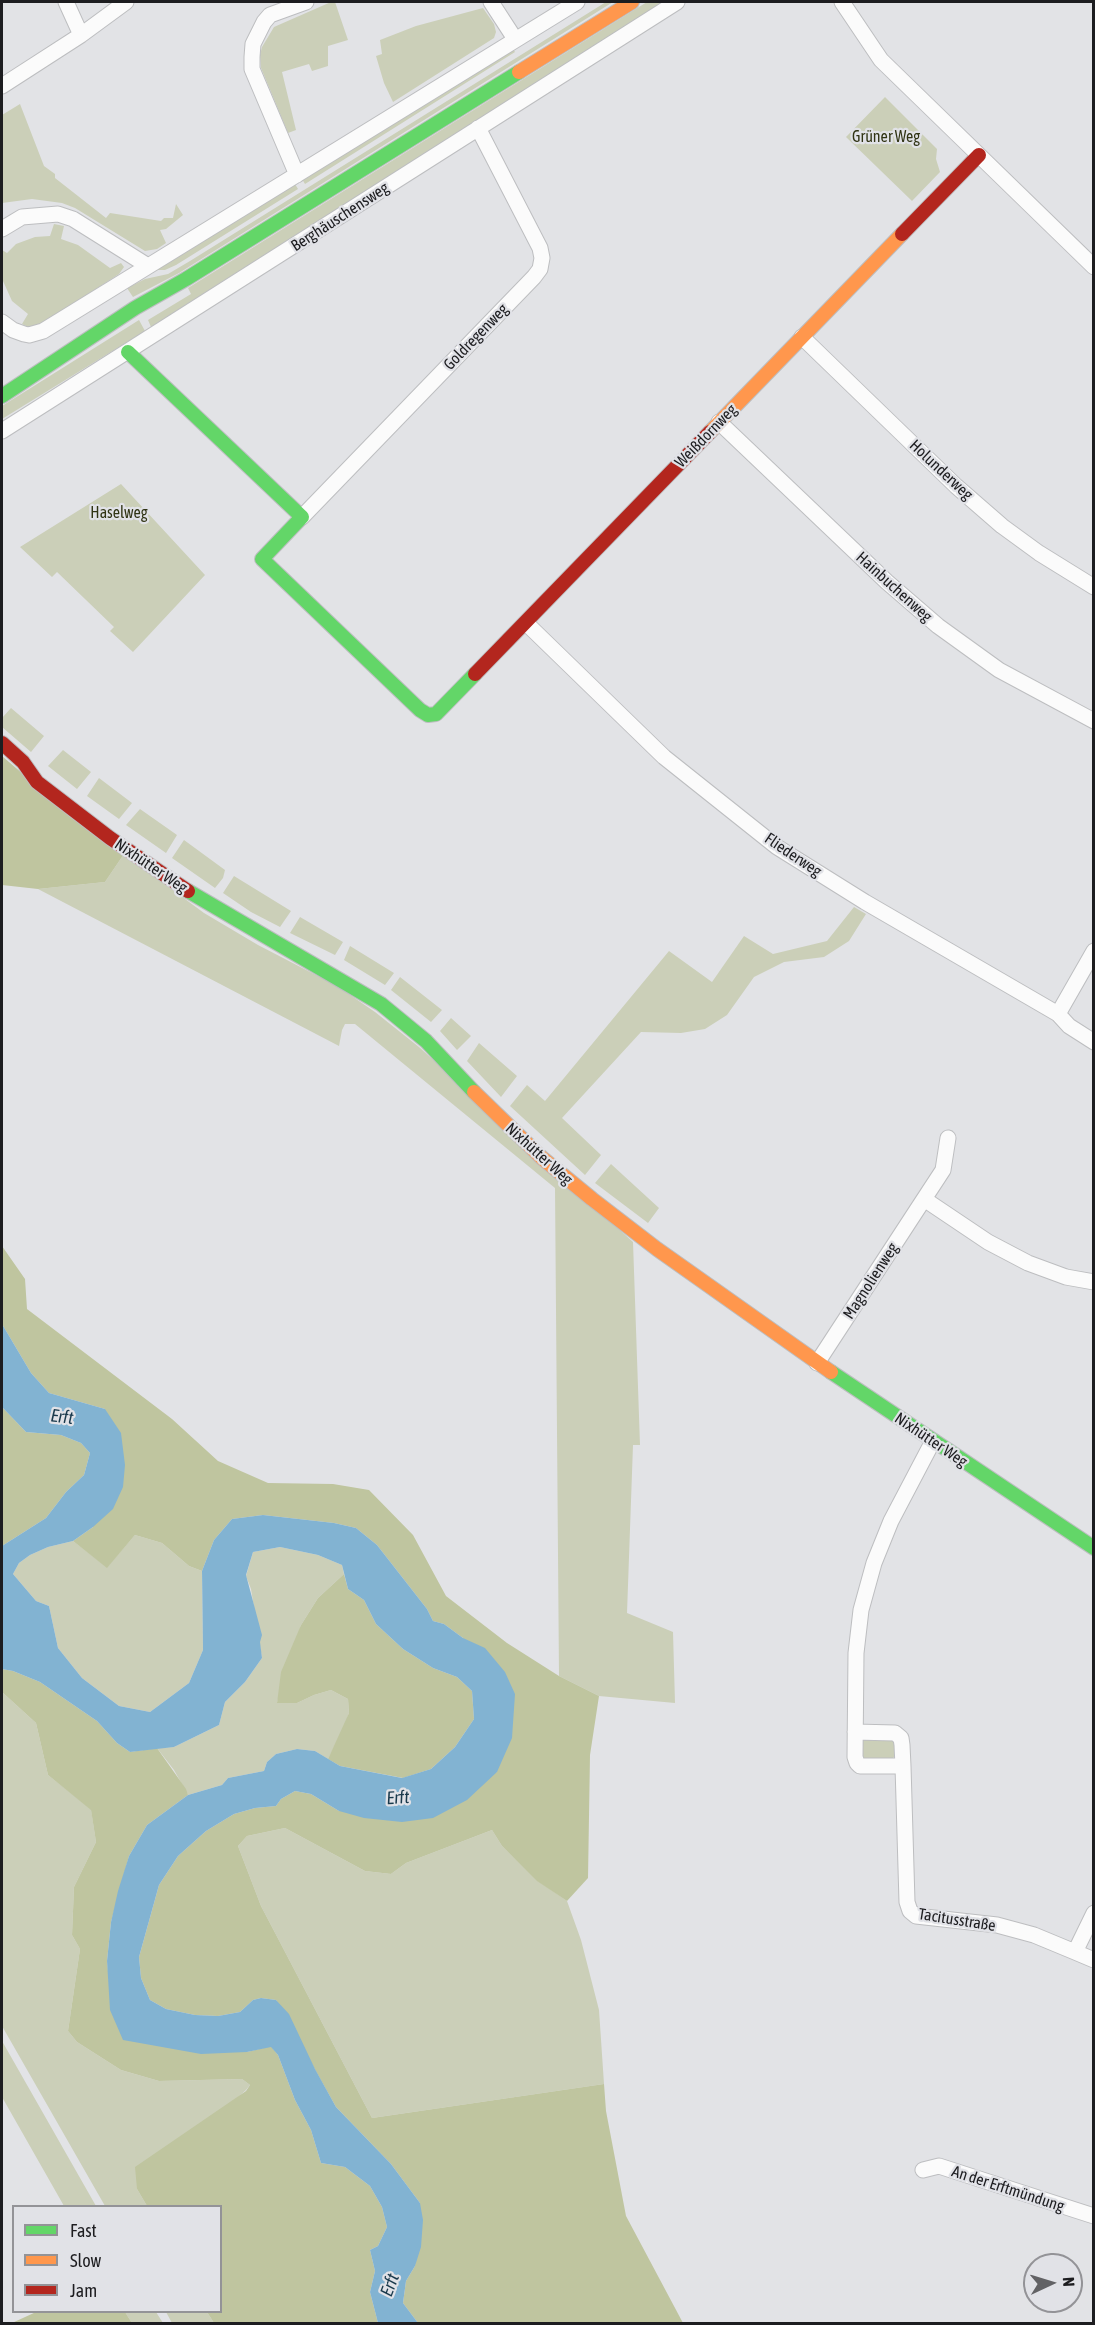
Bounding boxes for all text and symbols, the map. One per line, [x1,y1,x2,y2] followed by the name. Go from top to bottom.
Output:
[852,127,920,147] park label: Grüner Weg
[288,178,392,256] street label: Berghäuschensweg
[440,300,512,374] street label: Goldregenweg
[671,400,741,472] street label: Weißdornweg
[905,436,977,504] street label: Holunderweg
[90,503,148,523] park label: Haselweg
[852,548,936,626] street label: Hainbuchenweg
[761,829,825,881] street label: Fliederweg
[111,835,191,897] street label: Nixhütter Weg
[502,1119,576,1189] street label: Nixhütter Weg
[839,1239,903,1323] street label: Magnolienweg
[49,1405,75,1429] water label: Erft
[891,1409,971,1471] street label: Nixhütter Weg
[386,1787,410,1809] water label: Erft
[917,1904,997,1936] street label: Tacitusstraße
[949,2162,1067,2216] street label: An der Erftmündung
[12,2205,222,2313] legend
[70,2220,97,2241] text: Fast
[70,2250,101,2271] text: Slow
[1023,2253,1083,2313] north arrow
[376,2270,404,2300] water label: Erft
[1060,2277,1078,2287] text: N
[70,2280,97,2301] text: Jam

